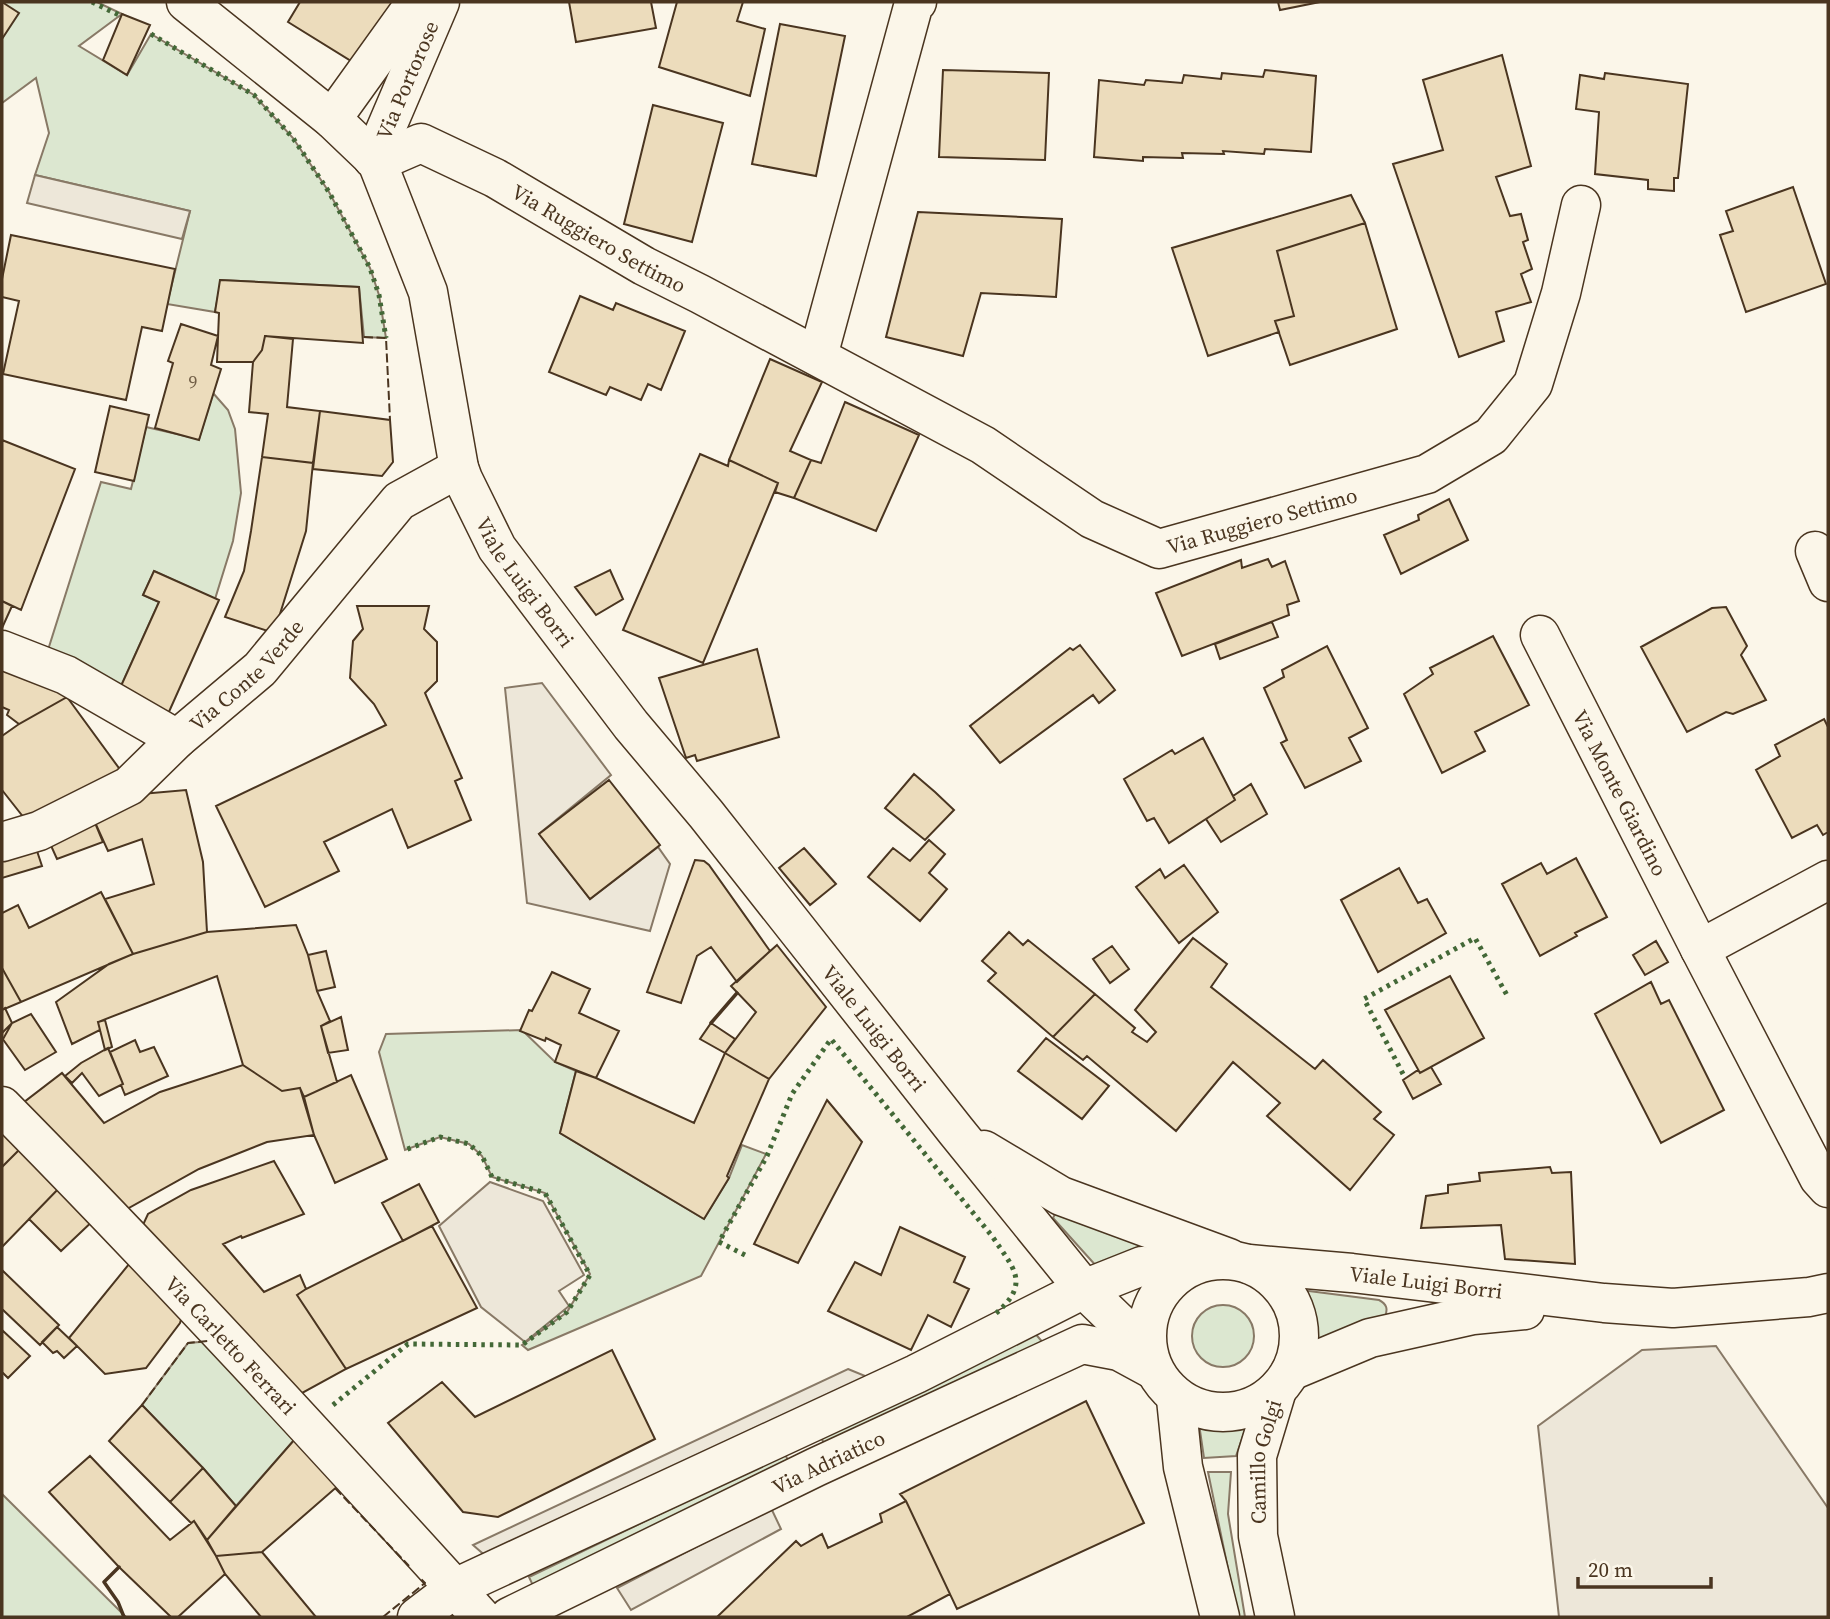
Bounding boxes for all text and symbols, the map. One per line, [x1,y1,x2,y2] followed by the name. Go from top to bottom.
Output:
[369,16,445,144] street label: Via Portorose
[506,177,691,299] street label: Via Ruggiero Settimo
[189,369,198,394] house number: 9
[1163,480,1360,561] street label: Via Ruggiero Settimo
[469,512,581,653] street label: Viale Luigi Borri
[183,613,310,737] street label: Via Conte Verde
[1566,705,1675,881] street label: Via Monte Giardino
[816,958,934,1097] street label: Viale Luigi Borri
[1348,1258,1504,1305] street label: Viale Luigi Borri
[159,1269,303,1421] street label: Via Carletto Ferrari
[1242,1396,1288,1524] street label: Camillo Golgi
[767,1423,889,1501] street label: Via Adriatico
[1578,1546,1711,1590] scale bar
[1588,1555,1633,1584] text: 20 m

